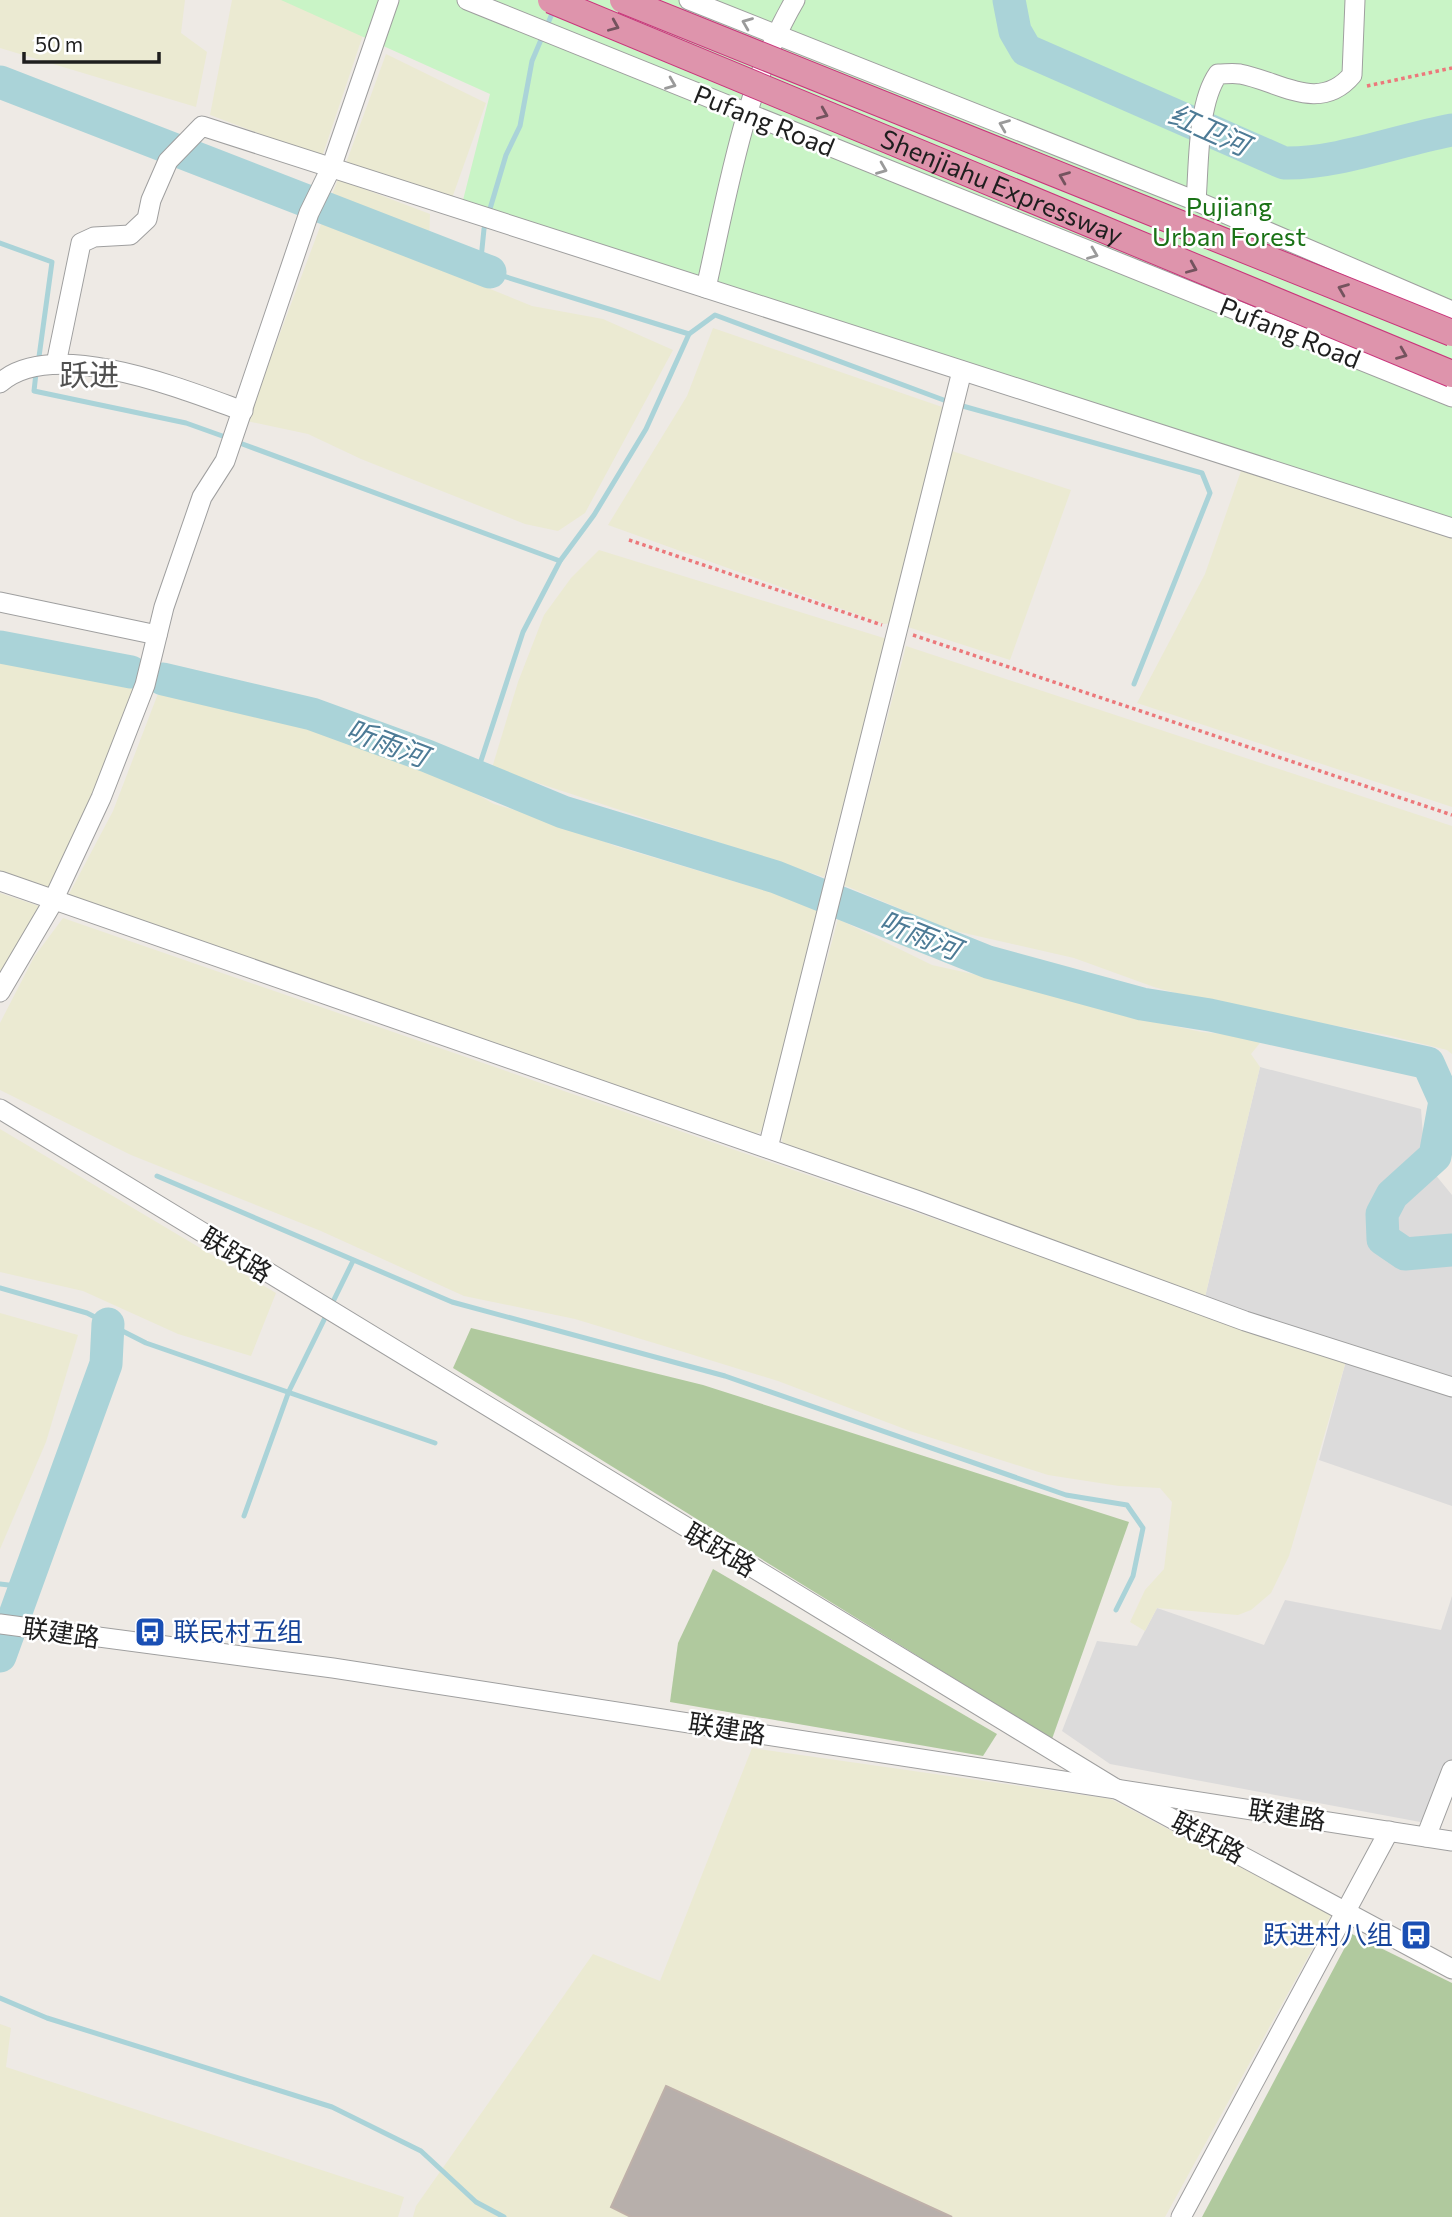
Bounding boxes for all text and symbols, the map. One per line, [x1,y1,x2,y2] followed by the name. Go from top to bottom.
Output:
[607,18,619,32] one-way arrow
[742,18,754,32] one-way arrow
[24,21,159,65] scale bar
[35,31,83,56] text: 50 m
[664,75,676,89] one-way arrow
[690,77,840,162] street label: Pufang Road
[1164,96,1259,164] water label: 红卫河
[816,106,829,120] one-way arrow
[999,120,1011,134] one-way arrow
[877,122,1128,250] street label: Shenjiahu Expressway
[875,160,887,174] one-way arrow
[1059,171,1071,185] one-way arrow
[1152,190,1306,251] park label: Pujiang Urban Forest
[1087,245,1099,259] one-way arrow
[1185,259,1197,273] one-way arrow
[1338,284,1350,298] one-way arrow
[1216,289,1366,374] street label: Pufang Road
[1396,345,1408,359] one-way arrow
[59,355,119,392] district label: 跃进
[342,711,437,775] water label: 听雨河
[875,903,970,967] water label: 听雨河
[196,1220,278,1288] street label: 联跃路
[679,1515,762,1582] street label: 联跃路
[20,1611,102,1652] street label: 联建路
[133,1615,167,1649] bus stop icon: 联民村五组
[173,1615,303,1646] place label: 联民村五组
[686,1706,768,1749] street label: 联建路
[1246,1792,1328,1835] street label: 联建路
[1167,1805,1250,1869] street label: 联跃路
[1263,1918,1393,1949] place label: 跃进村八组
[1399,1918,1433,1952] bus stop icon: 跃进村八组

